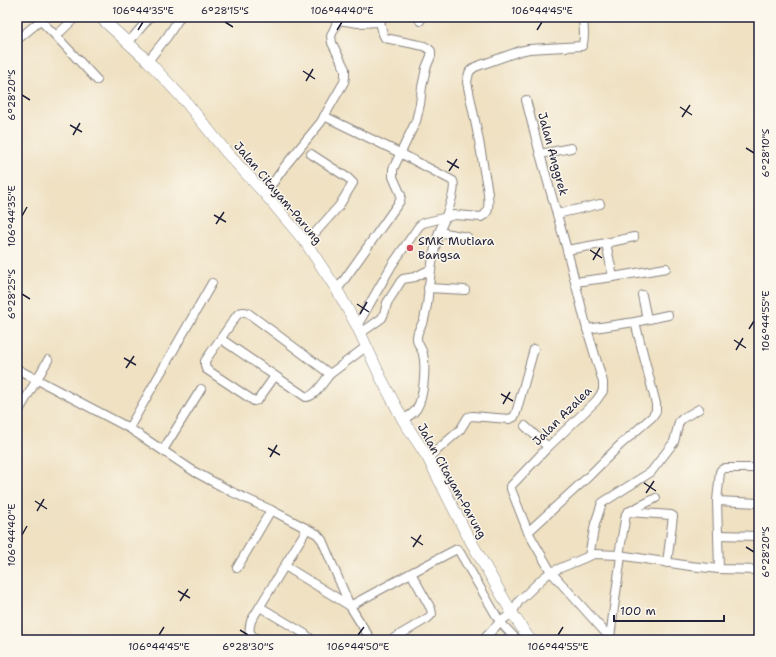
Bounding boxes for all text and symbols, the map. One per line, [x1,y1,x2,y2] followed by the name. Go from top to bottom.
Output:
[112,4,174,17] text: 106°44'35"E
[201,4,249,17] text: 6°28'15"S
[311,4,373,17] text: 106°44'40"E
[511,4,573,17] text: 106°44'45"E
[5,69,18,121] text: 6°28'20"S
[534,110,572,198] street label: Jalan Anggrek
[759,128,772,177] text: 6°28'10"S
[230,138,326,248] street label: Jalan Citayam-Parung
[5,185,18,247] text: 106°44'35"E
[418,233,495,263] place label: SMK Mutiara Bangsa
[405,243,415,253] marker: SMK Mutiara Bangsa
[5,268,18,319] text: 6°28'25"S
[759,290,772,352] text: 106°44'55"E
[529,383,595,449] street label: Jalan Azalea
[414,421,490,541] street label: Jalan Citayam-Parung
[5,504,18,566] text: 106°44'40"E
[759,526,772,578] text: 6°28'20"S
[614,597,724,623] scale bar
[620,603,656,619] text: 100 m
[128,640,190,653] text: 106°44'45"E
[222,640,274,653] text: 6°28'30"S
[327,640,389,653] text: 106°44'50"E
[527,640,589,653] text: 106°44'55"E

